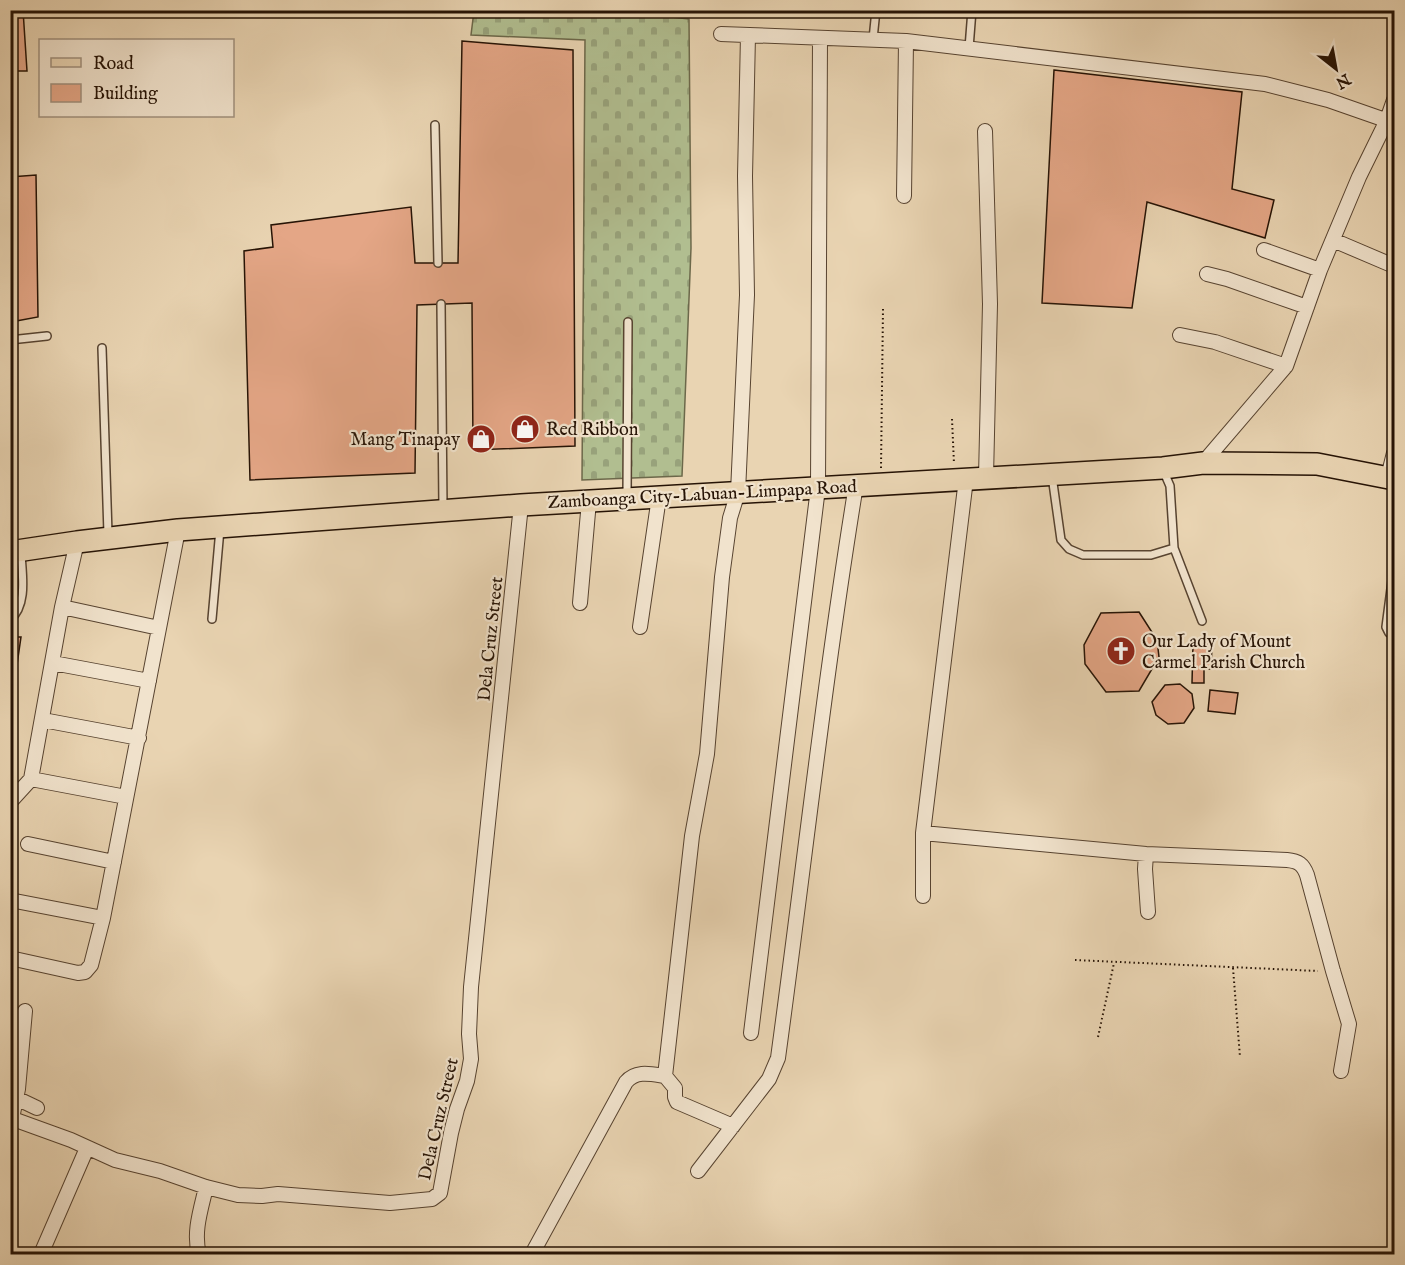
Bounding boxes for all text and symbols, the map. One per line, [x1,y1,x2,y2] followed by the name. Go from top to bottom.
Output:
[39,39,234,117] legend
[1306,39,1366,99] north arrow
[93,53,134,76] text: Road
[1331,67,1355,92] text: N
[93,83,158,106] text: Building
[509,413,541,445] shop icon: Red Ribbon
[546,419,639,442] place label: Red Ribbon
[465,423,497,455] shop icon: Mang Tinapay
[351,429,460,452] place label: Mang Tinapay
[547,476,858,515] street label: Zamboanga City-Labuan-Limpapa Road
[474,576,509,703] street label: Dela Cruz Street
[1142,631,1306,675] place label: Our Lady of Mount Carmel Parish Church
[1105,635,1137,667] church icon: Our Lady of Mount Carmel Parish Church
[414,1056,465,1183] street label: Dela Cruz Street

